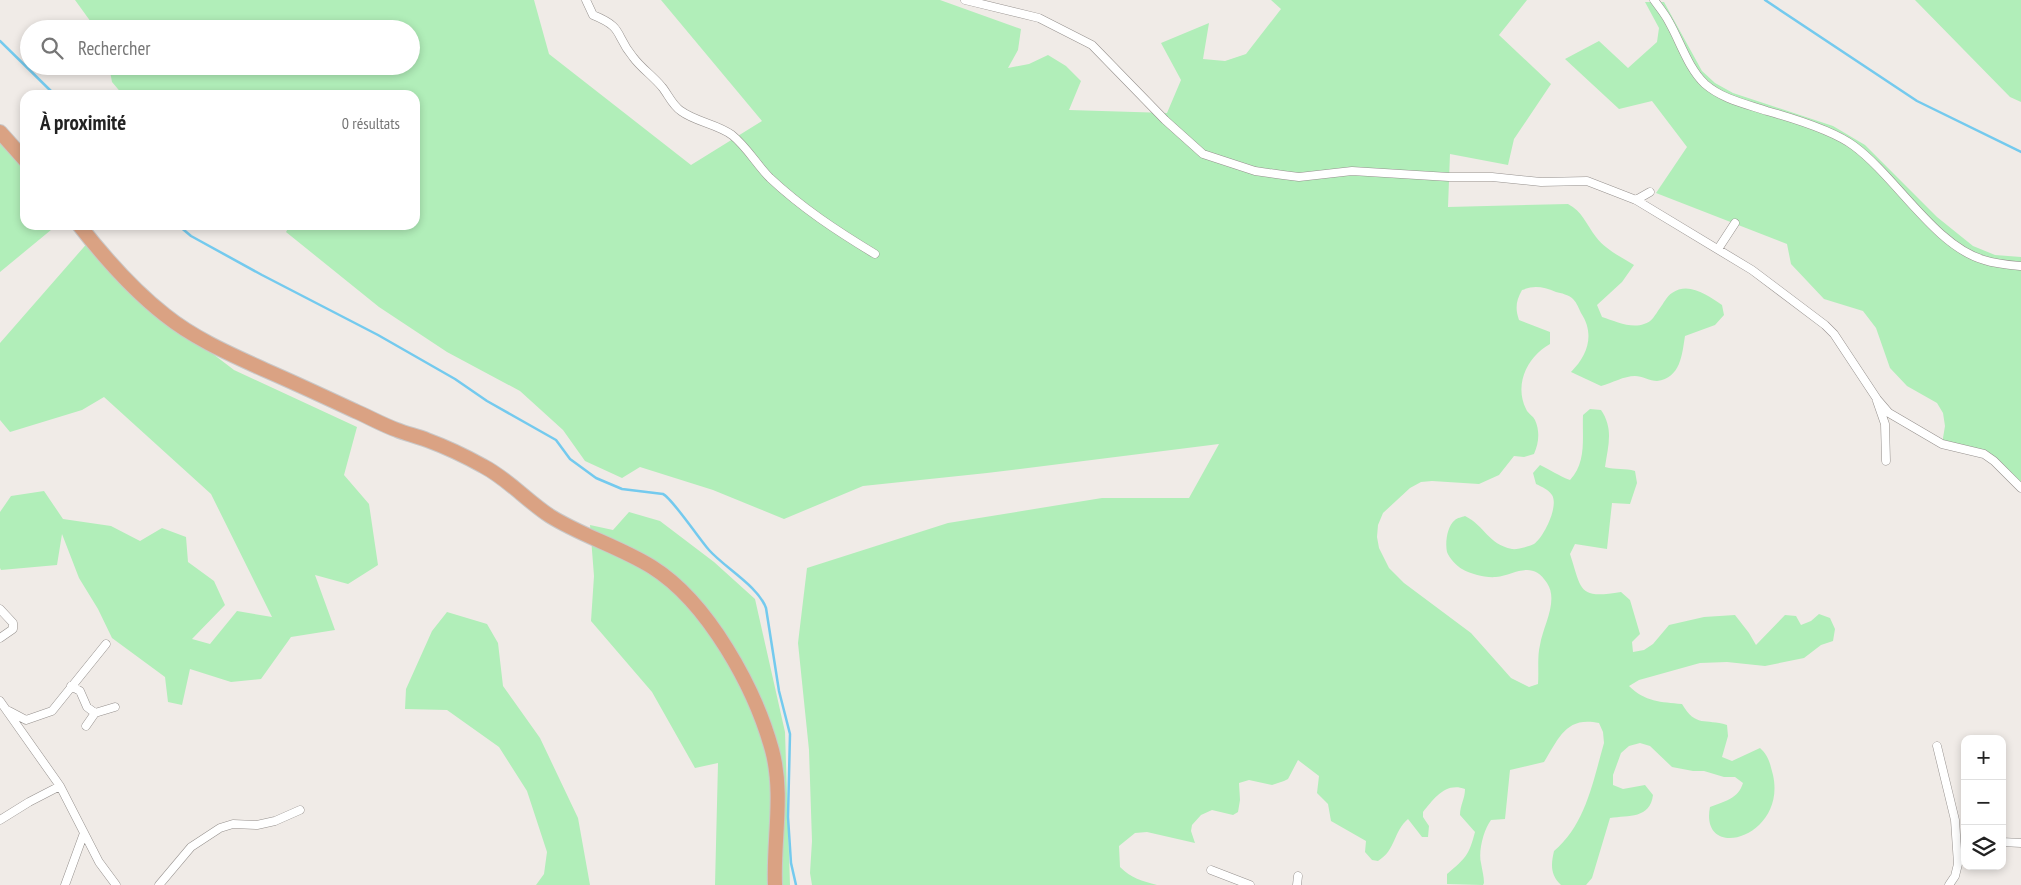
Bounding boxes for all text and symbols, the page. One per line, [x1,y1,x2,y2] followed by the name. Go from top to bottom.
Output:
[20,20,420,75] search box
[38,34,66,62] icon: search
[78,36,150,60] text: Rechercher
[40,109,126,136] text: À proximité
[342,113,400,133] text: 0 résultats
[1961,735,2006,870] map controls
[1961,735,2006,780] button: +
[1961,780,2006,825] button: −
[1961,825,2006,870] button: layers

